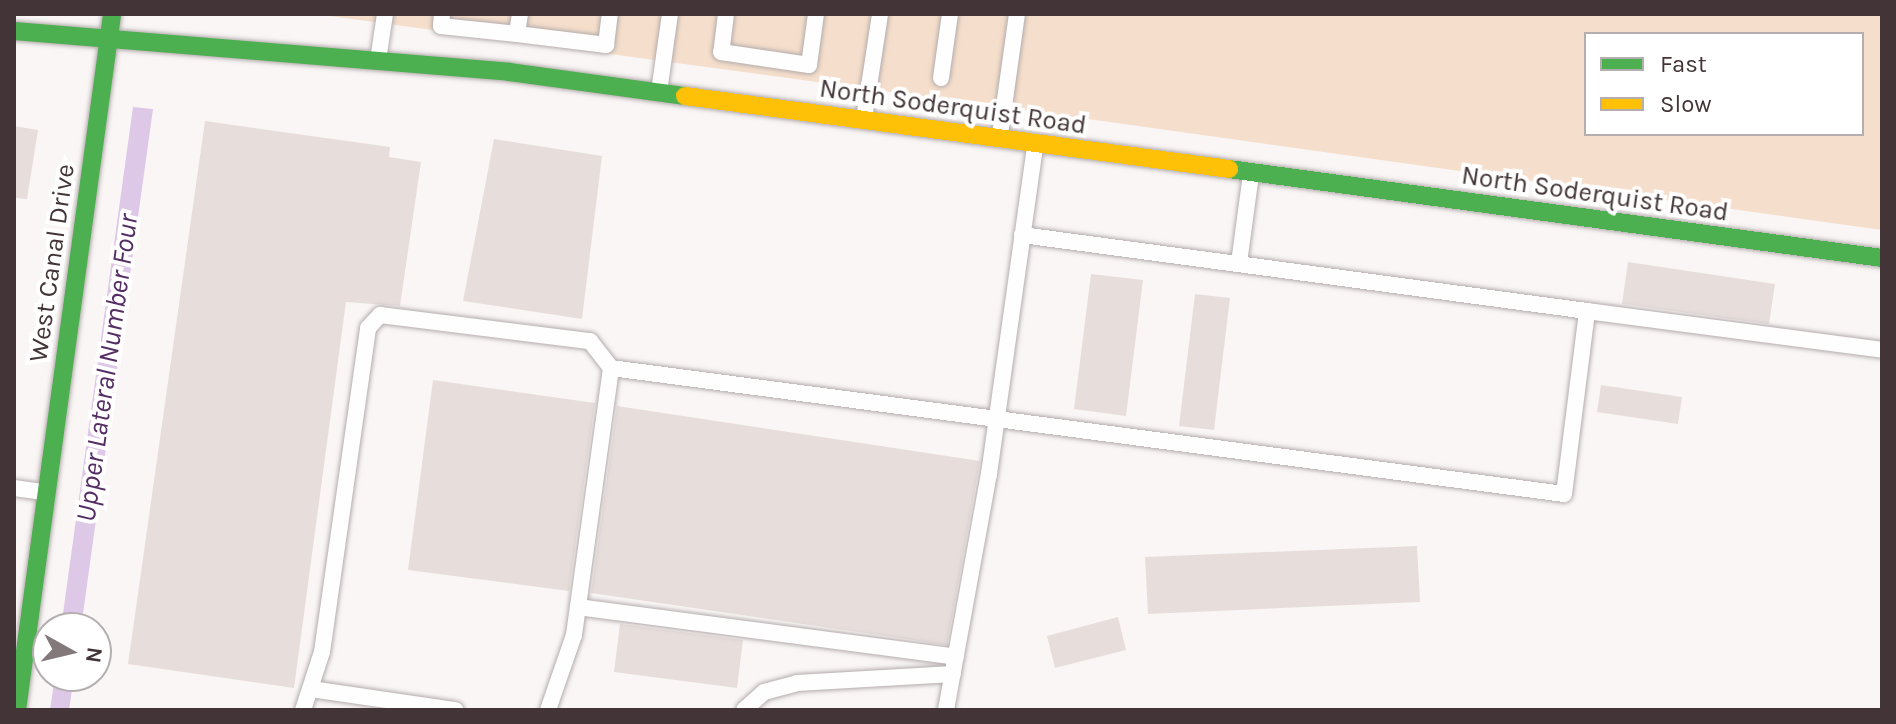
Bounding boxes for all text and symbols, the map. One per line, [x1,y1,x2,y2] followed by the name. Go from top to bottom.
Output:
[1584,32,1864,136] legend
[1660,50,1707,78] text: Fast
[818,73,1088,141] street label: North Soderquist Road
[1660,90,1712,118] text: Slow
[1460,160,1730,228] street label: North Soderquist Road
[23,162,81,364] street label: West Canal Drive
[69,212,145,524] water label: Upper Lateral Number Four
[32,612,112,692] north arrow
[80,645,108,665] text: N

